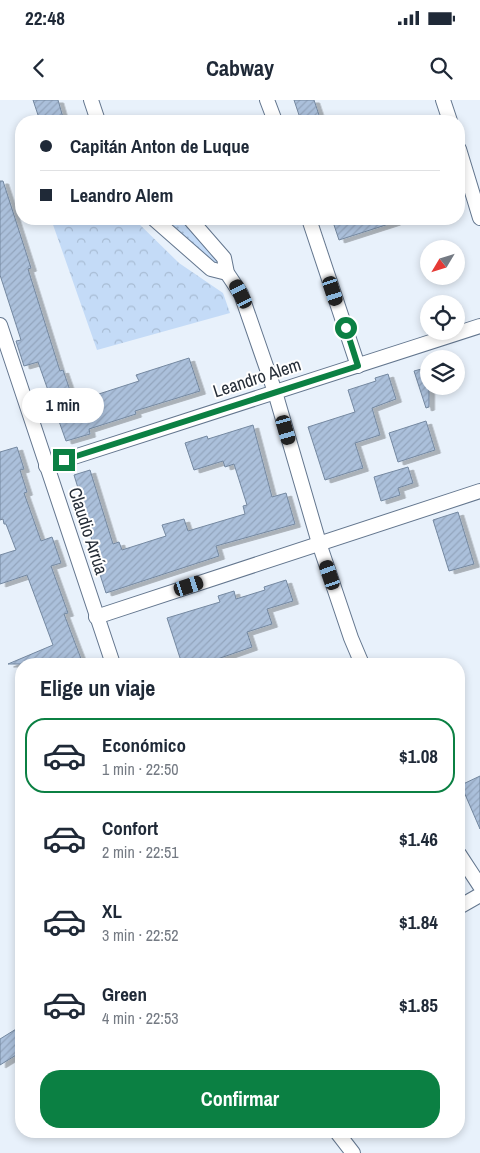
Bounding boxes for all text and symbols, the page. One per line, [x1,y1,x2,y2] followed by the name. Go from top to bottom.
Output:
[25,5,65,31] text: 22:48
[206,53,274,83] text: Cabway
[25,54,53,82] icon: back
[427,54,455,82] icon: search
[70,133,249,159] text: Capitán Anton de Luque
[70,182,173,208] text: Leandro Alem
[420,240,465,285] north arrow
[420,240,465,395] map controls
[321,274,344,308] car
[227,277,254,311] car
[420,295,465,340] button: locate
[335,317,357,339] route start
[420,350,465,395] button: layers
[210,352,304,403] street label: Leandro Alem
[23,388,105,422] callout: 1 min
[46,394,80,416] text: 1 min
[274,414,297,446] car
[53,449,75,471] route end
[63,484,114,578] street label: Claudio Arrúa
[318,558,341,592] car
[172,574,205,598] car
[40,673,155,703] text: Elige un viaje
[102,732,186,758] text: Económico
[42,733,87,778] icon: car
[399,743,438,769] text: $1.08
[102,758,179,780] text: 1 min · 22:50
[102,815,158,841] text: Confort
[42,816,87,861] icon: car
[399,826,438,852] text: $1.46
[102,841,179,863] text: 2 min · 22:51
[102,898,122,924] text: XL
[42,899,87,944] icon: car
[399,909,438,935] text: $1.84
[102,924,179,946] text: 3 min · 22:52
[102,981,147,1007] text: Green
[42,982,87,1027] icon: car
[399,992,438,1018] text: $1.85
[102,1007,179,1029] text: 4 min · 22:53
[40,1070,440,1128] button: Confirmar

